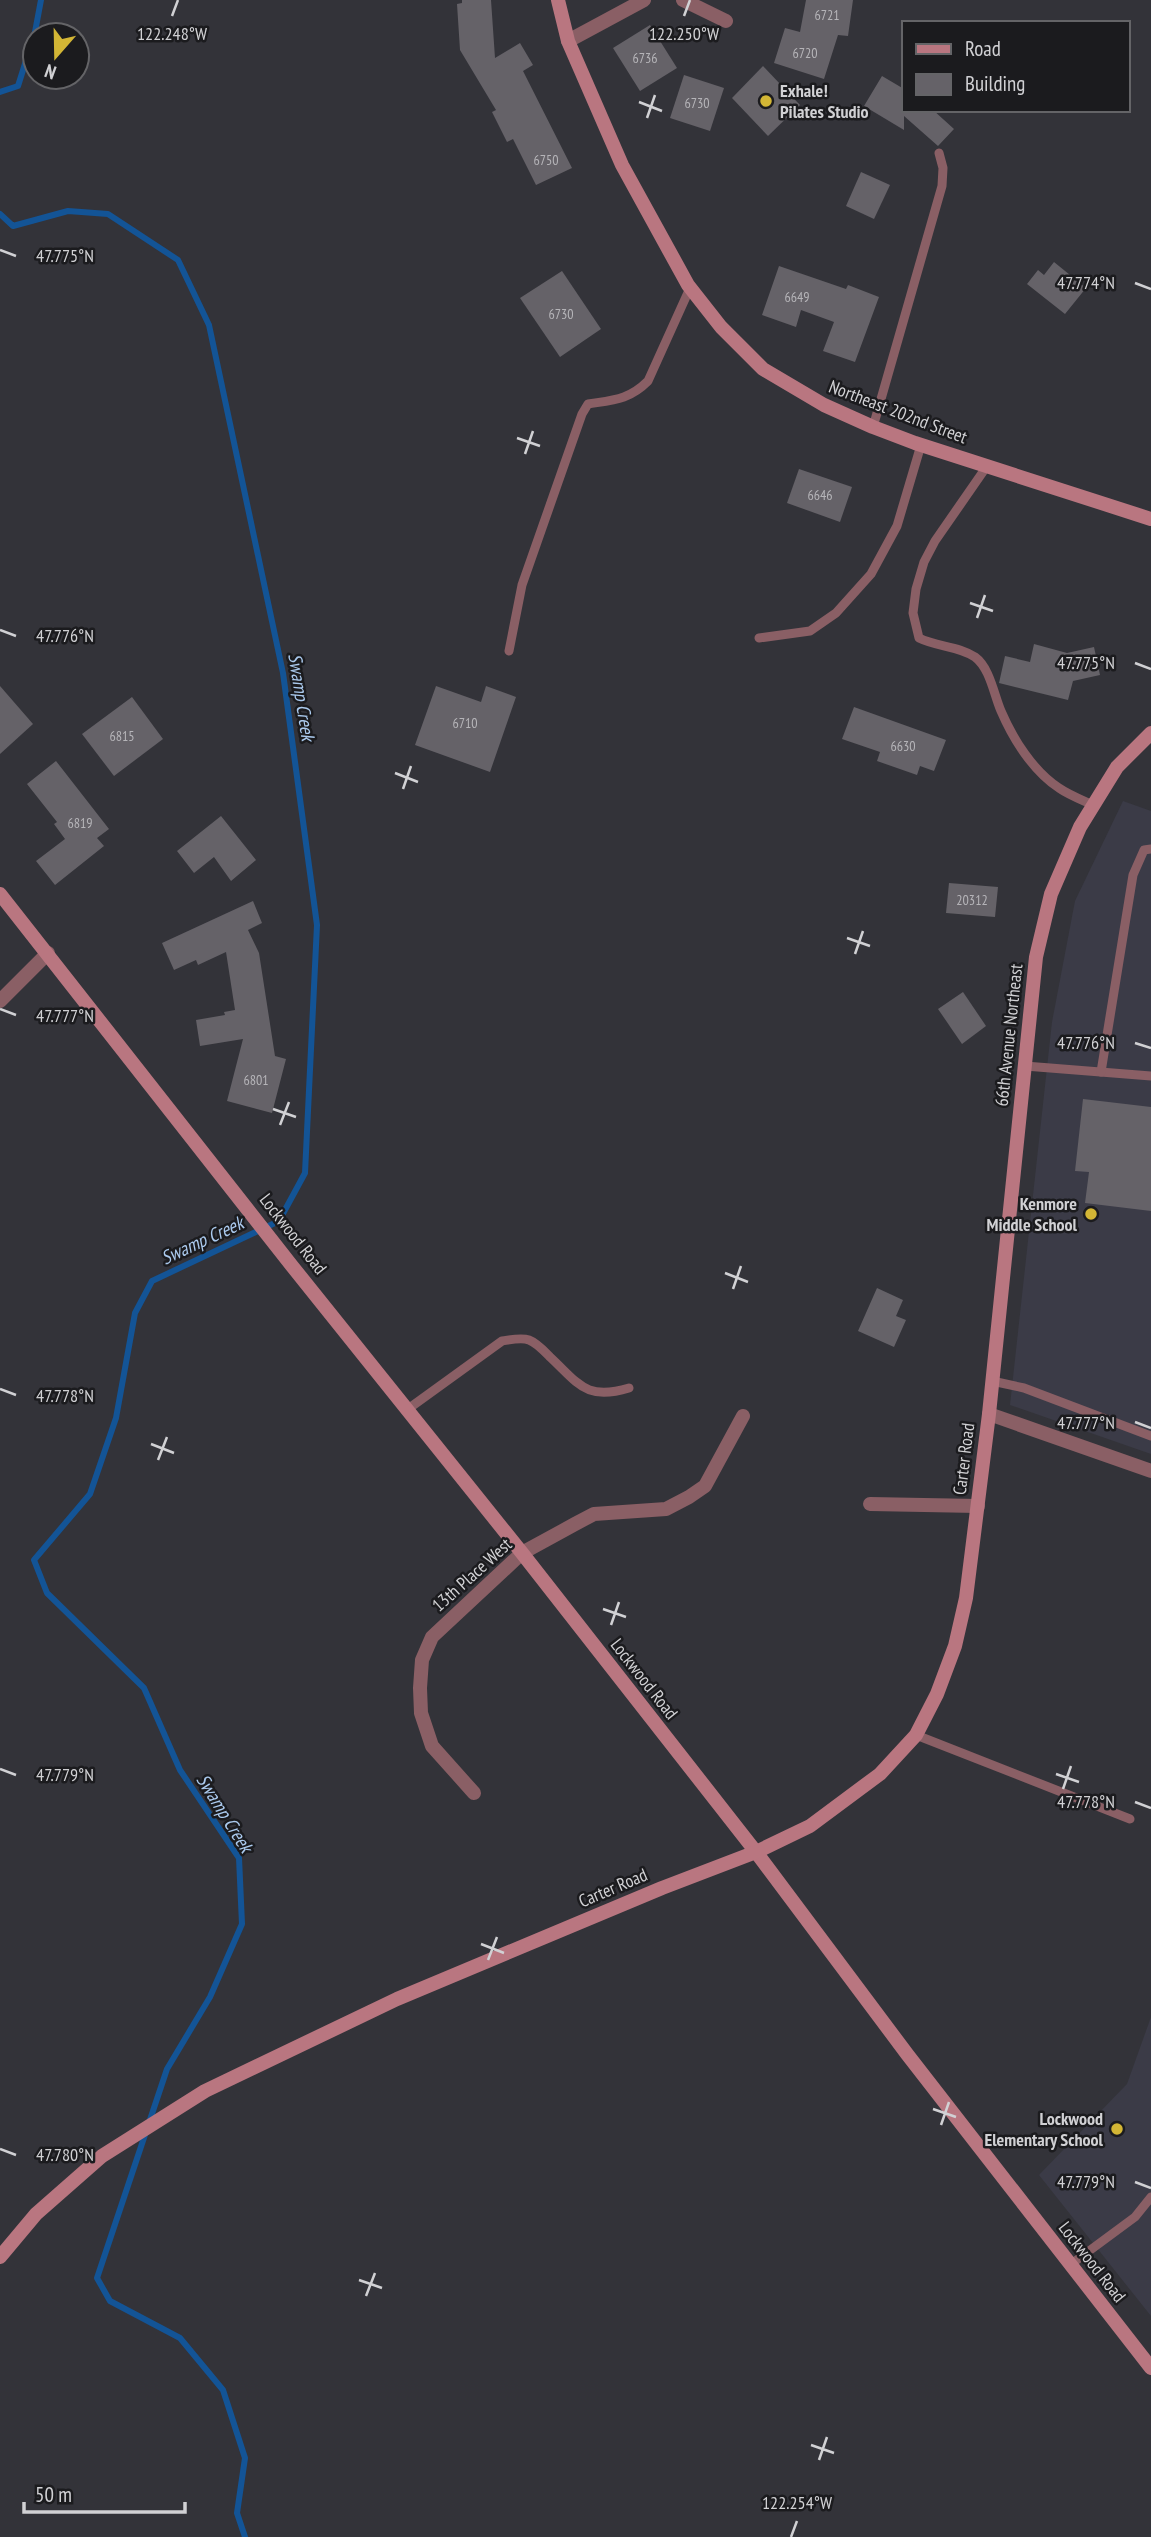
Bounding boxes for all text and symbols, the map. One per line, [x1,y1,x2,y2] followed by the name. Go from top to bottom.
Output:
[814,6,840,24] house number: 6721
[21,21,91,91] north arrow
[902,21,1130,112] legend
[137,22,207,45] text: 122.248°W
[649,22,719,45] text: 122.250°W
[965,35,1001,62] text: Road
[792,44,818,62] house number: 6720
[632,49,658,67] house number: 6736
[41,59,59,85] text: N
[965,70,1025,97] text: Building
[780,79,869,123] place label: Exhale! Pilates Studio
[758,93,774,109] marker: Exhale! Pilates Studio
[684,94,710,112] house number: 6730
[533,151,559,169] house number: 6750
[36,244,94,267] text: 47.775°N
[1057,271,1115,294] text: 47.774°N
[784,288,810,306] house number: 6649
[548,305,574,323] house number: 6730
[826,375,971,448] street label: Northeast 202nd Street
[807,486,833,504] house number: 6646
[36,624,94,647] text: 47.776°N
[1057,651,1115,674] text: 47.775°N
[283,652,321,745] water label: Swamp Creek
[452,714,478,732] house number: 6710
[109,727,135,745] house number: 6815
[890,737,916,755] house number: 6630
[67,814,93,832] house number: 6819
[956,891,988,909] house number: 20312
[990,963,1027,1107] street label: 66th Avenue Northeast
[36,1004,94,1027] text: 47.777°N
[1057,1031,1115,1054] text: 47.776°N
[243,1071,269,1089] house number: 6801
[255,1189,332,1279] street label: Lockwood Road
[987,1192,1078,1236] place label: Kenmore Middle School
[1083,1206,1099,1222] marker: Kenmore Middle School
[157,1209,249,1270] water label: Swamp Creek
[36,1384,94,1407] text: 47.778°N
[1057,1411,1115,1434] text: 47.777°N
[948,1422,979,1496] street label: Carter Road
[427,1533,516,1616] street label: 13th Place West
[606,1634,683,1724] street label: Lockwood Road
[36,1763,94,1786] text: 47.779°N
[191,1769,260,1859] water label: Swamp Creek
[1057,1790,1115,1813] text: 47.778°N
[575,1863,651,1912] street label: Carter Road
[984,2107,1104,2151] place label: Lockwood Elementary School
[1109,2121,1125,2137] marker: Lockwood Elementary School
[36,2143,94,2166] text: 47.780°N
[1057,2170,1115,2193] text: 47.779°N
[1054,2217,1131,2307] street label: Lockwood Road
[24,2470,186,2514] scale bar
[35,2481,72,2508] text: 50 m
[762,2491,832,2514] text: 122.254°W

